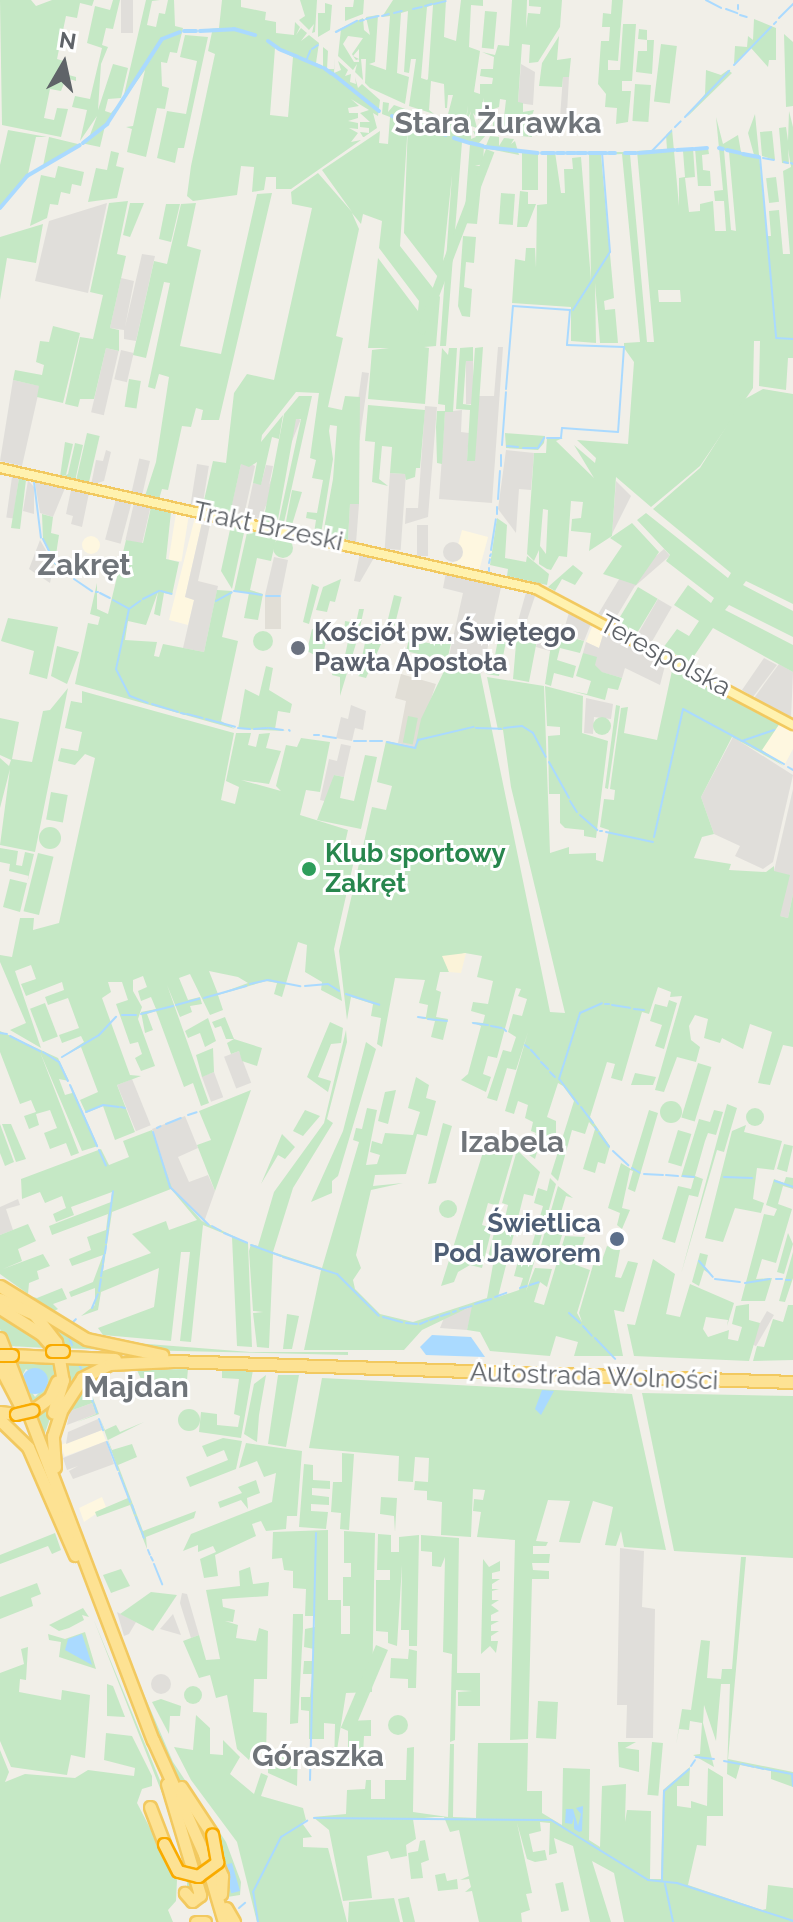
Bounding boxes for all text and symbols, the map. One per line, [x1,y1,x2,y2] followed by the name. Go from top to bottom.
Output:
[24,24,104,104] north arrow
[57,26,78,54] text: N
[395,105,601,141] district label: Stara Żurawka
[190,496,346,558] street label: Trakt Brzeski
[37,547,131,583] district label: Zakręt
[594,608,736,704] street label: Terespolska
[314,617,577,678] place label: Kościół pw. Świętego Pawła Apostoła
[289,639,307,657] marker: Kościół pw. Świętego Pawła Apostoła
[325,838,506,900] place label: Klub sportowy Zakręt
[300,860,318,878] marker: Klub sportowy Zakręt
[460,1124,564,1160] district label: Izabela
[433,1208,601,1270] place label: Świetlica Pod Jaworem
[608,1230,626,1248] marker: Świetlica Pod Jaworem
[469,1357,719,1397] street label: Autostrada Wolności
[83,1369,189,1405] district label: Majdan
[252,1738,384,1774] district label: Góraszka

